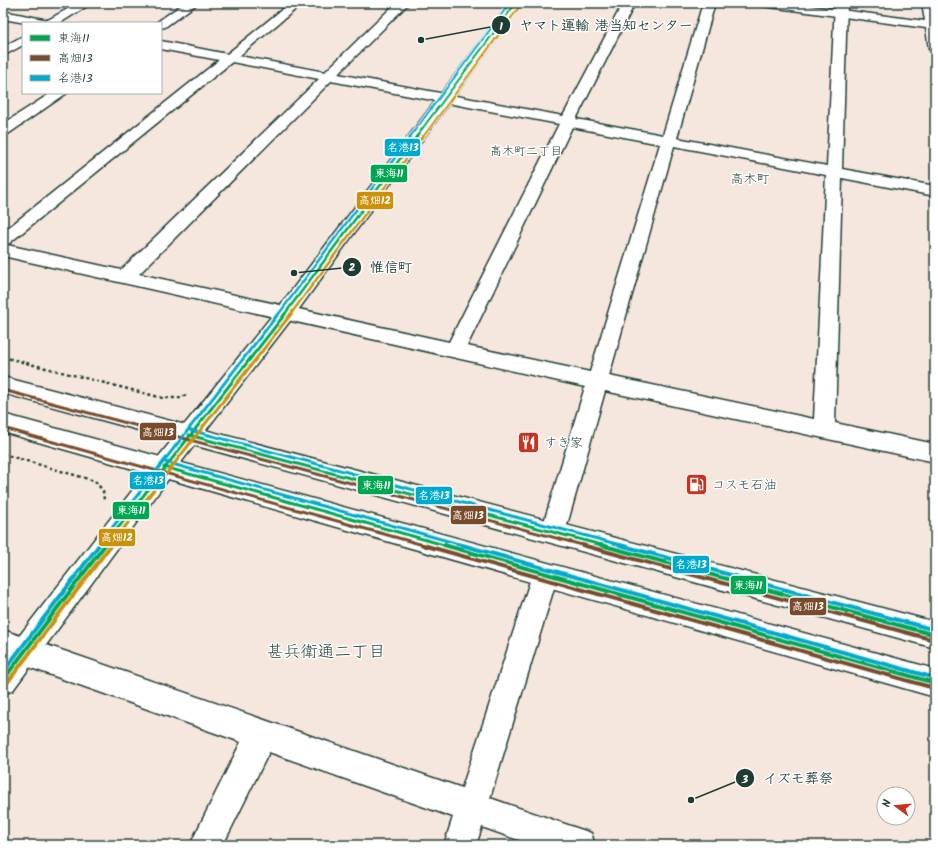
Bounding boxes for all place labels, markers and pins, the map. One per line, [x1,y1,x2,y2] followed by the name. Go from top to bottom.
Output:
[491,12,701,38] callout: ヤマト運輸 港当知センター
[342,254,420,280] callout: 惟信町
[515,429,541,455] restaurant icon: すき家
[544,433,583,454] place label: すき家
[684,471,710,497] fuel station icon: コスモ石油
[712,475,776,496] place label: コスモ石油
[735,765,841,791] callout: イズモ葬祭

